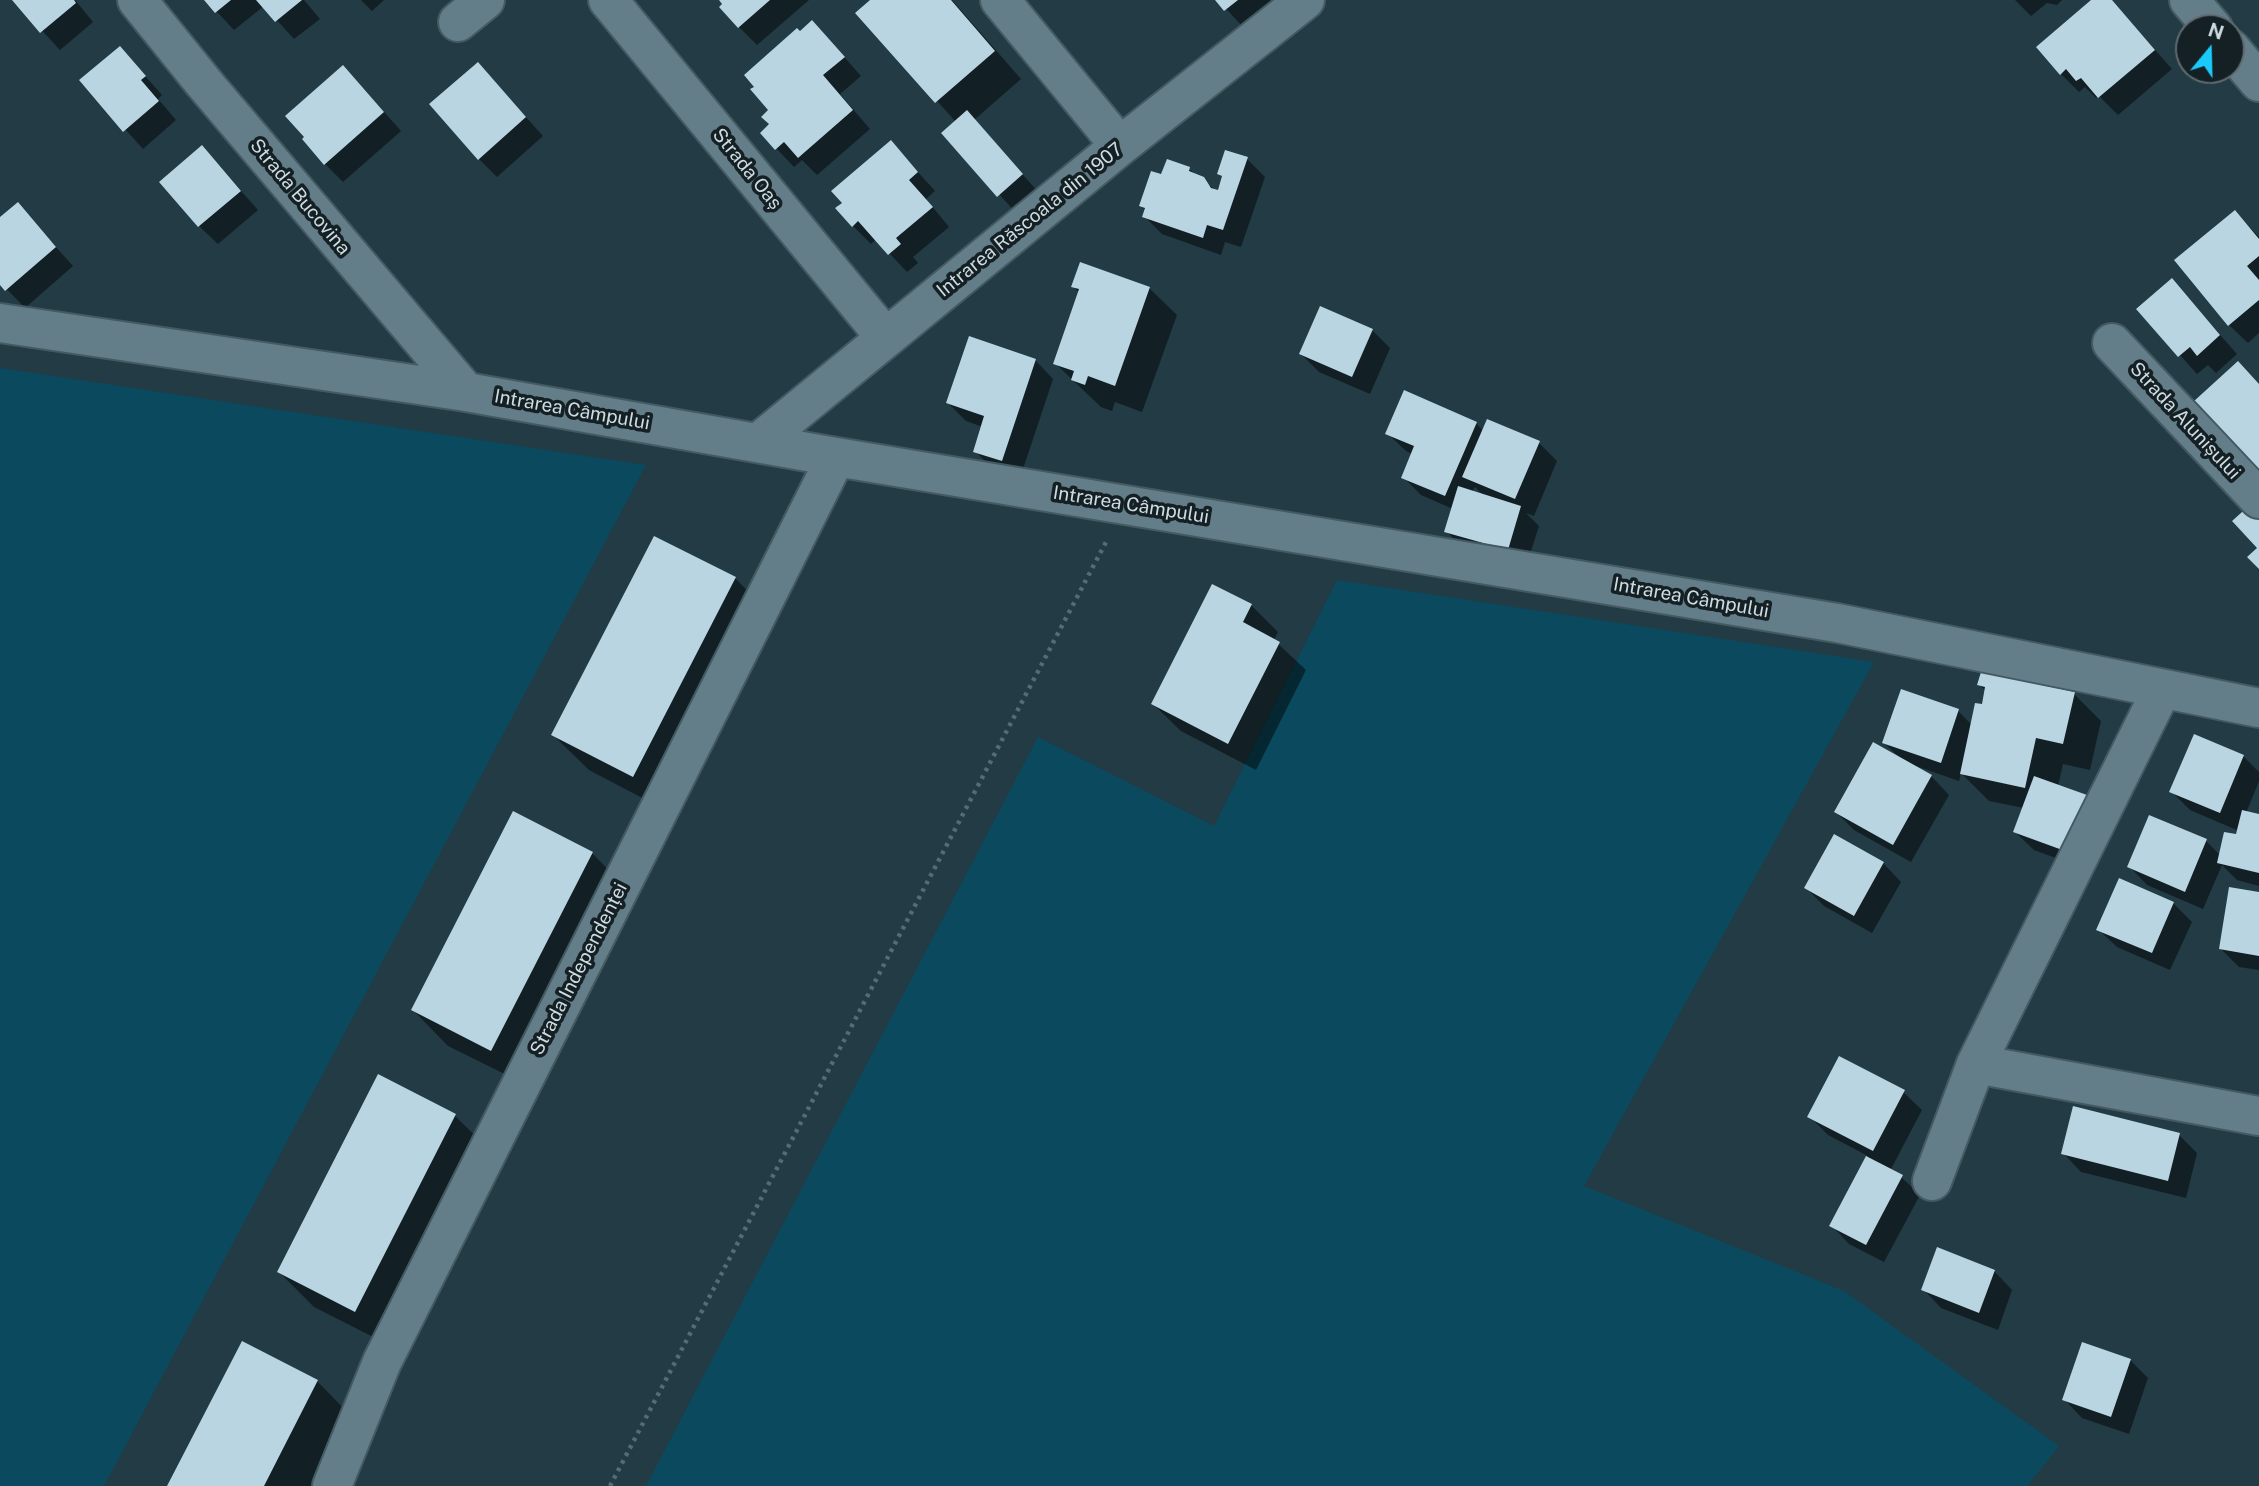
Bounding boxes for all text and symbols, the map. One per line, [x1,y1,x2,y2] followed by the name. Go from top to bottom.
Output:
[2175,14,2245,84] north arrow
[2206,18,2227,44] text: N
[707,124,787,214] street label: Strada Oaș
[245,134,355,260] street label: Strada Bucovina
[932,138,1128,302] street label: Intrarea Răscoala din 1907
[2125,358,2245,484] street label: Strada Alunișului
[492,385,652,435] street label: Intrarea Câmpului
[1051,481,1211,529] street label: Intrarea Câmpului
[1611,573,1771,623] street label: Intrarea Câmpului
[526,879,632,1059] street label: Strada Independenței

